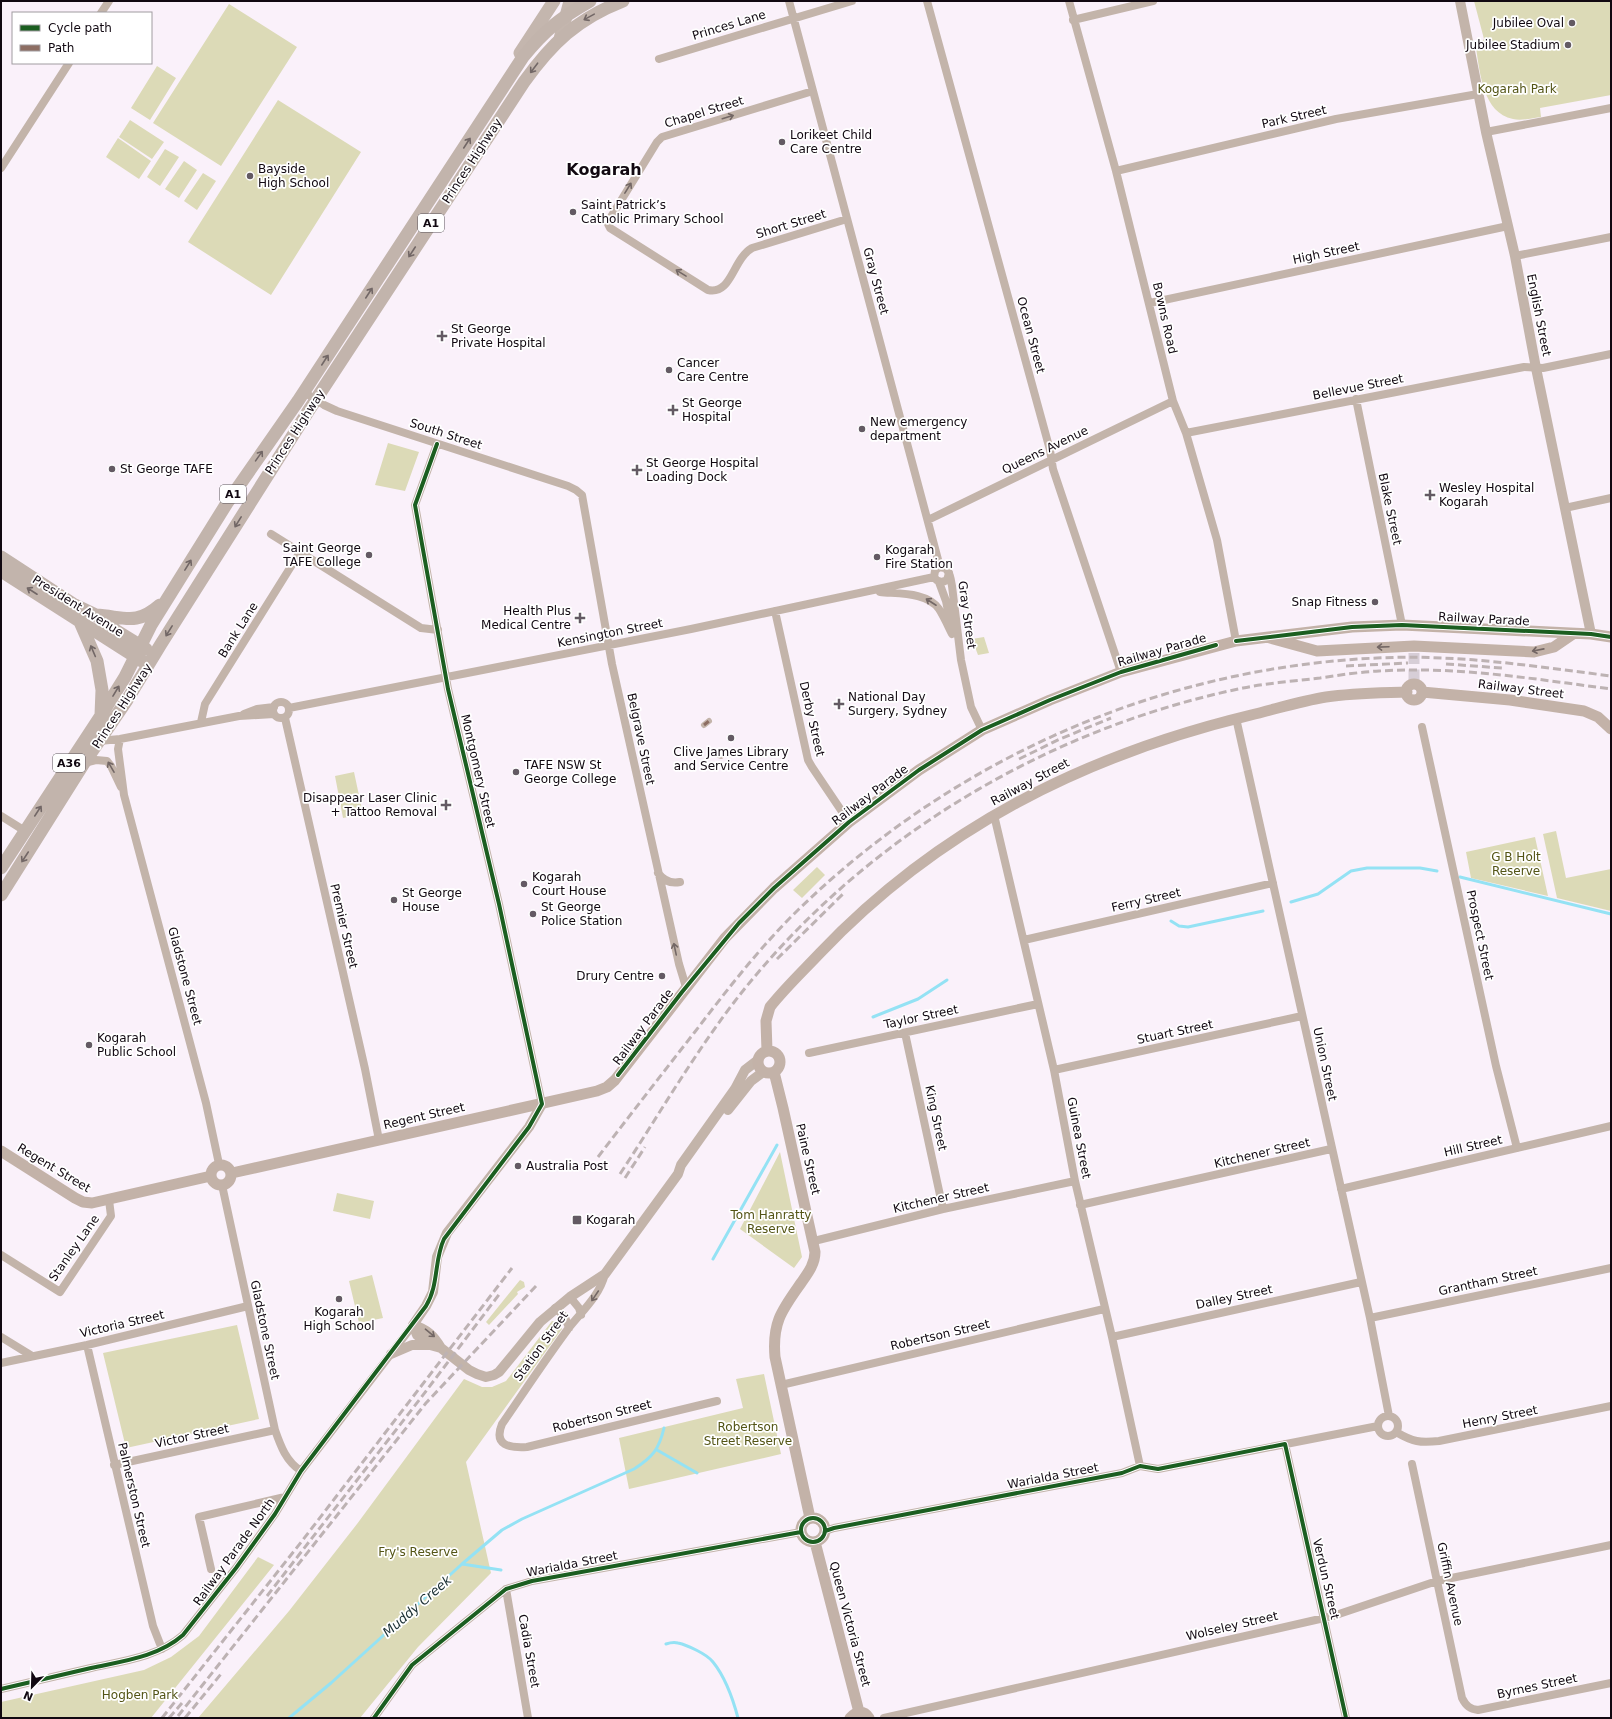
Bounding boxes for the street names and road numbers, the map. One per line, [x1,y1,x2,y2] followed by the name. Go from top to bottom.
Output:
[691,7,767,43] street label: Princes Lane
[663,93,746,131] street label: Chapel Street
[1260,103,1328,131] street label: Park Street
[439,116,505,206] street label: Princes Highway
[754,207,828,241] street label: Short Street
[418,214,444,232] road number: A1
[1291,239,1361,267] street label: High Street
[860,246,892,316] street label: Gray Street
[1524,273,1554,358] street label: English Street
[1150,281,1180,355] street label: Bowns Road
[1014,295,1048,375] street label: Ocean Street
[1311,371,1405,403] street label: Bellevue Street
[262,387,328,477] street label: Princes Highway
[408,416,484,452] street label: South Street
[1000,423,1090,477] street label: Queens Avenue
[1376,472,1405,546] street label: Blake Street
[220,485,246,503] road number: A1
[30,572,126,640] street label: President Avenue
[955,580,979,650] street label: Gray Street
[215,600,261,660] street label: Bank Lane
[1438,610,1530,628] street label: Railway Parade
[556,616,664,650] street label: Kensington Street
[1116,631,1208,669] street label: Railway Parade
[89,661,155,751] street label: Princes Highway
[1477,677,1565,701] street label: Railway Street
[797,680,827,758] street label: Derby Street
[624,692,658,787] street label: Belgrave Street
[458,713,498,830] street label: Montgomery Street
[53,754,85,772] road number: A36
[988,755,1072,809] street label: Railway Street
[829,762,911,828] street label: Railway Parade
[327,882,361,970] street label: Premier Street
[1110,885,1182,915] street label: Ferry Street
[1464,889,1496,982] street label: Prospect Street
[165,925,205,1027] street label: Gladstone Street
[610,986,676,1068] street label: Railway Parade
[882,1002,960,1032] street label: Taylor Street
[1136,1017,1214,1047] street label: Stuart Street
[1310,1026,1340,1102] street label: Union Street
[922,1084,950,1152] street label: King Street
[1064,1096,1094,1180] street label: Guinea Street
[382,1100,466,1132] street label: Regent Street
[793,1122,823,1196] street label: Paine Street
[1443,1132,1504,1159] street label: Hill Street
[1213,1135,1311,1171] street label: Kitchener Street
[15,1141,93,1195] street label: Regent Street
[892,1180,990,1216] street label: Kitchener Street
[46,1212,102,1284] street label: Stanley Lane
[1437,1264,1539,1298] street label: Grantham Street
[248,1279,282,1381] street label: Gladstone Street
[1194,1282,1274,1312] street label: Dalley Street
[79,1307,166,1340] street label: Victoria Street
[511,1308,571,1384] street label: Station Street
[889,1317,991,1353] street label: Robertson Street
[551,1397,653,1435] street label: Robertson Street
[1461,1403,1539,1431] street label: Henry Street
[154,1421,230,1451] street label: Victor Street
[115,1441,153,1549] street label: Palmerston Street
[1006,1460,1100,1492] street label: Warialda Street
[190,1496,278,1608] street label: Railway Parade North
[1310,1537,1342,1621] street label: Verdun Street
[1434,1541,1466,1627] street label: Griffin Avenue
[525,1548,619,1580] street label: Warialda Street
[827,1560,874,1688] street label: Queen Victoria Street
[1185,1609,1279,1643] street label: Wolseley Street
[516,1613,542,1689] street label: Cadia Street
[1496,1671,1579,1701] street label: Byrnes Street

